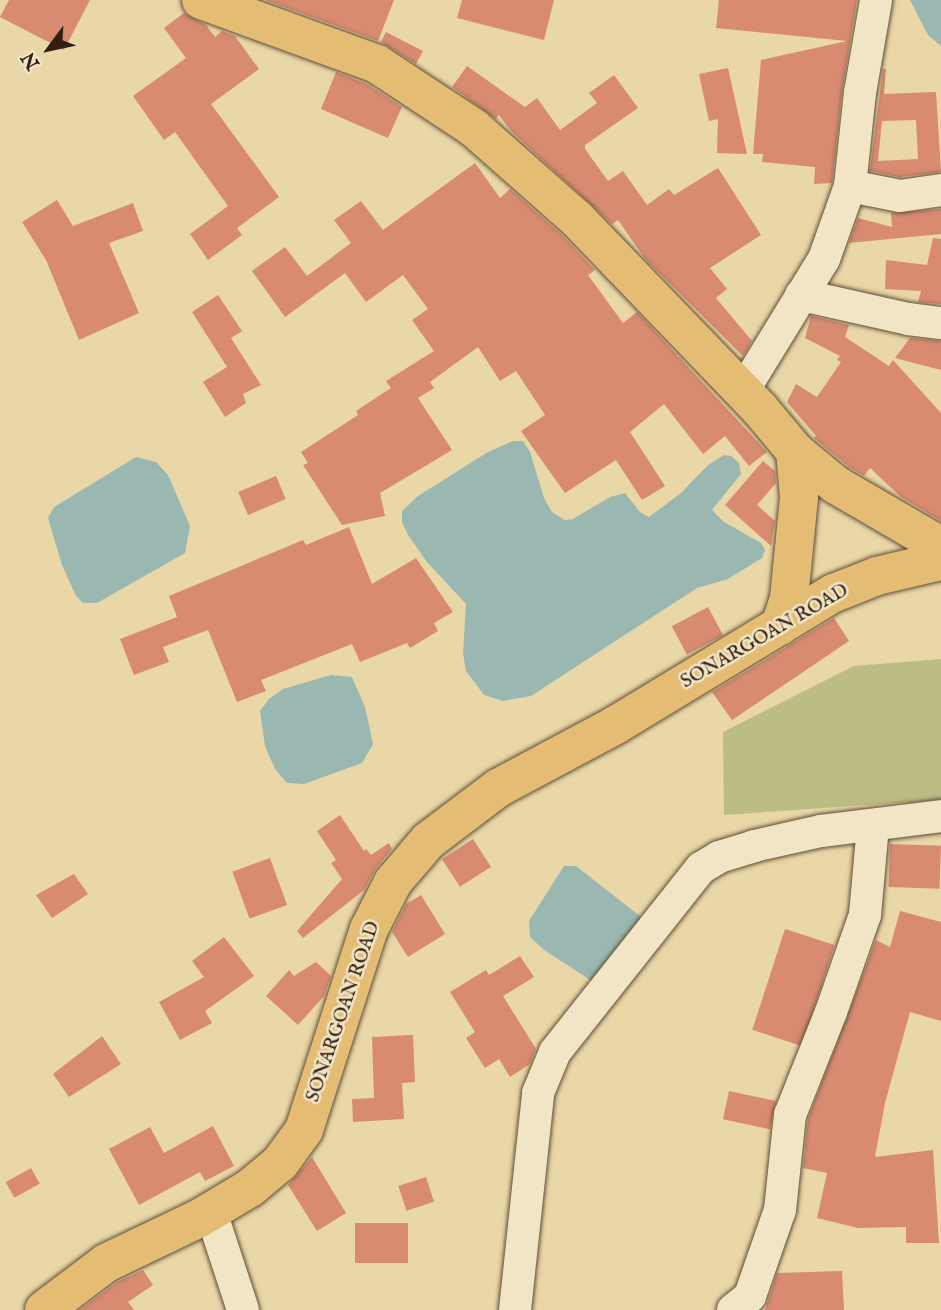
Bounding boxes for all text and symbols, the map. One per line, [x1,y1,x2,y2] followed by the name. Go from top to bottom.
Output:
[14,14,84,84] north arrow
[17,47,46,74] text: N
[677,580,853,694] street label: SONARGOAN ROAD
[302,919,386,1105] street label: SONARGOAN ROAD

